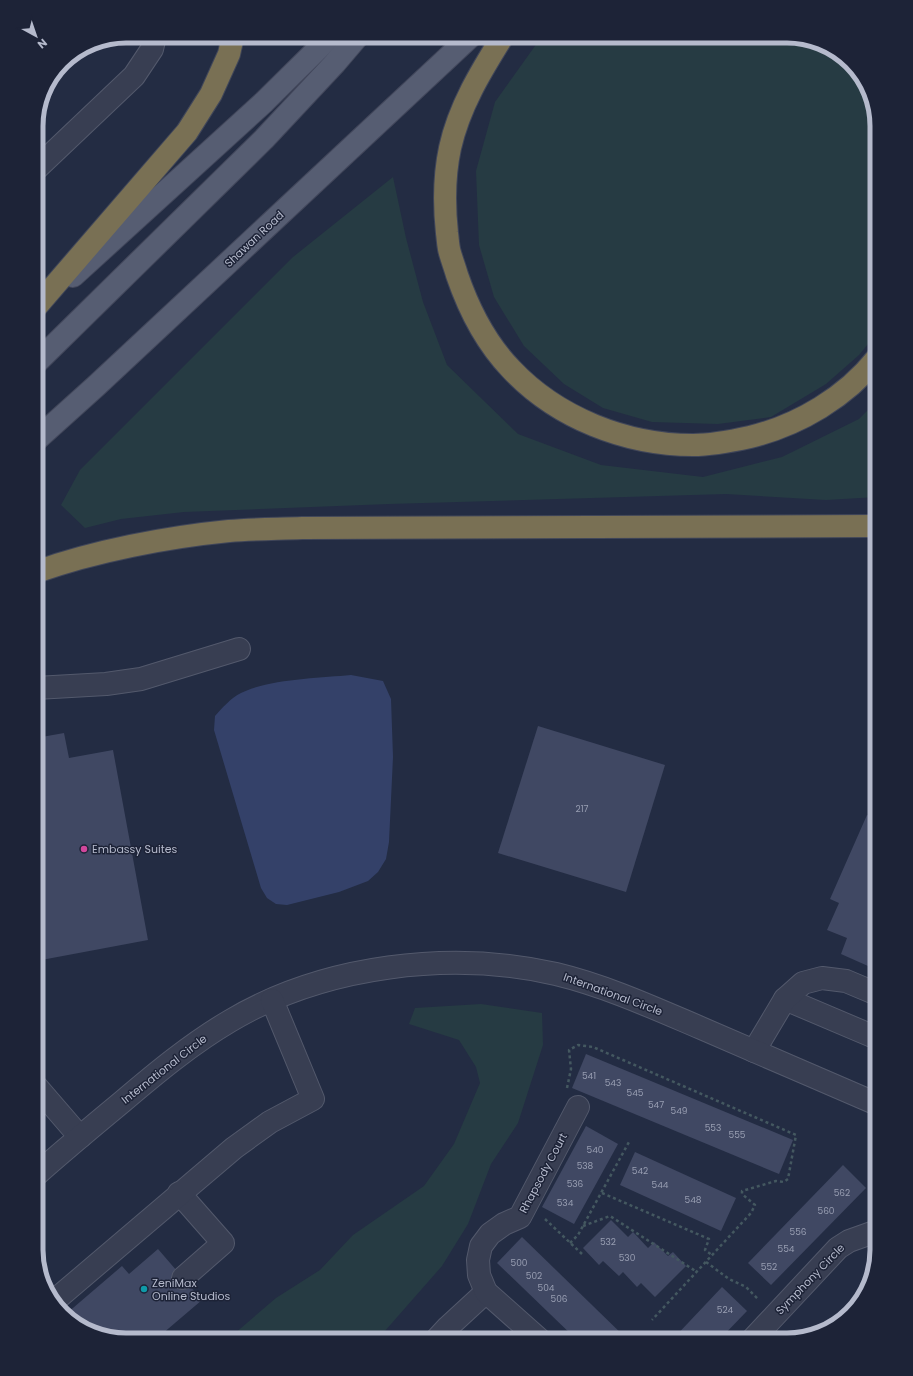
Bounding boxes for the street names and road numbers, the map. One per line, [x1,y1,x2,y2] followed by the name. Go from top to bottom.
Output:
[221,207,287,271] street label: Shawan Road
[561,969,665,1019] street label: International Circle
[118,1030,210,1107] street label: International Circle
[515,1130,571,1216] street label: Rhapsody Court
[772,1240,848,1318] street label: Symphony Circle

